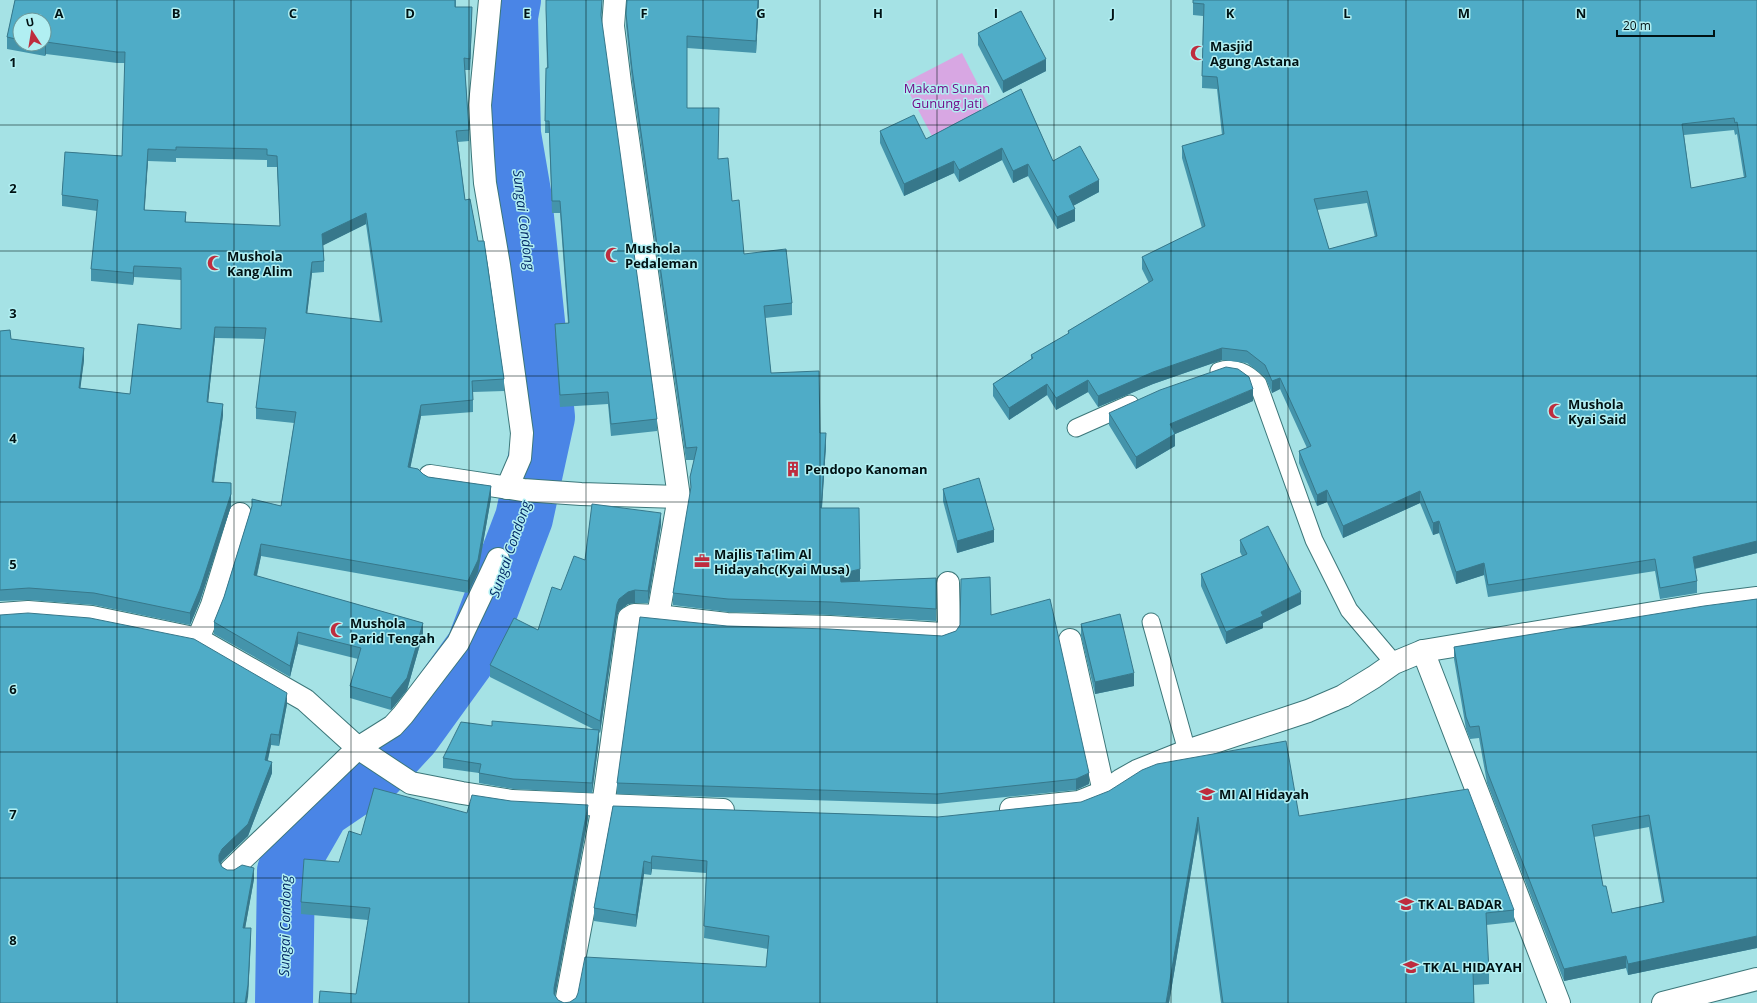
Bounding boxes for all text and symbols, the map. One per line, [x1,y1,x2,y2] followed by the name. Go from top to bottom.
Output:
[55,4,64,22] text: A
[172,4,181,22] text: B
[289,4,297,22] text: C
[405,4,415,22] text: D
[523,4,531,22] text: E
[640,4,648,22] text: F
[756,4,766,22] text: G
[873,4,883,22] text: H
[994,4,998,22] text: I
[1110,4,1115,22] text: J
[1226,4,1235,22] text: K
[1343,4,1351,22] text: L
[1458,4,1470,22] text: M
[1576,4,1586,22] text: N
[12,12,52,52] north arrow
[1617,12,1714,38] scale bar
[24,14,35,30] text: U
[1623,17,1651,34] text: 20 m
[1210,37,1299,70] place label: Masjid Agung Astana
[1189,44,1207,62] mosque icon: Masjid Agung Astana
[9,53,17,71] text: 1
[904,79,990,112] park label: Makam Sunan Gunung Jati
[509,169,540,272] water label: Sungai Condong
[9,179,17,197] text: 2
[625,239,698,272] place label: Mushola Pedaleman
[604,246,622,264] mosque icon: Mushola Pedaleman
[227,247,292,280] place label: Mushola Kang Alim
[206,254,224,272] mosque icon: Mushola Kang Alim
[9,304,17,322] text: 3
[1568,395,1626,428] place label: Mushola Kyai Said
[1547,402,1565,420] mosque icon: Mushola Kyai Said
[9,429,17,447] text: 4
[784,460,802,478] building icon: Pendopo Kanoman
[805,460,928,478] place label: Pendopo Kanoman
[484,497,535,600] water label: Sungai Condong
[714,545,850,578] place label: Majlis Ta'lim Al Hidayahc(Kyai Musa)
[693,552,711,570] office icon: Majlis Ta'lim Al Hidayahc(Kyai Musa)
[9,555,17,573] text: 5
[350,614,435,647] place label: Mushola Parid Tengah
[329,621,347,639] mosque icon: Mushola Parid Tengah
[9,680,17,698] text: 6
[1198,785,1216,803] school or university icon: MI Al Hidayah
[1219,785,1309,803] place label: MI Al Hidayah
[9,805,17,823] text: 7
[274,875,295,977] water label: Sungai Condong
[1397,895,1415,913] school or university icon: TK AL BADAR
[1418,895,1503,913] place label: TK AL BADAR
[9,931,17,949] text: 8
[1402,958,1420,976] school or university icon: TK AL HIDAYAH
[1423,958,1522,976] place label: TK AL HIDAYAH

